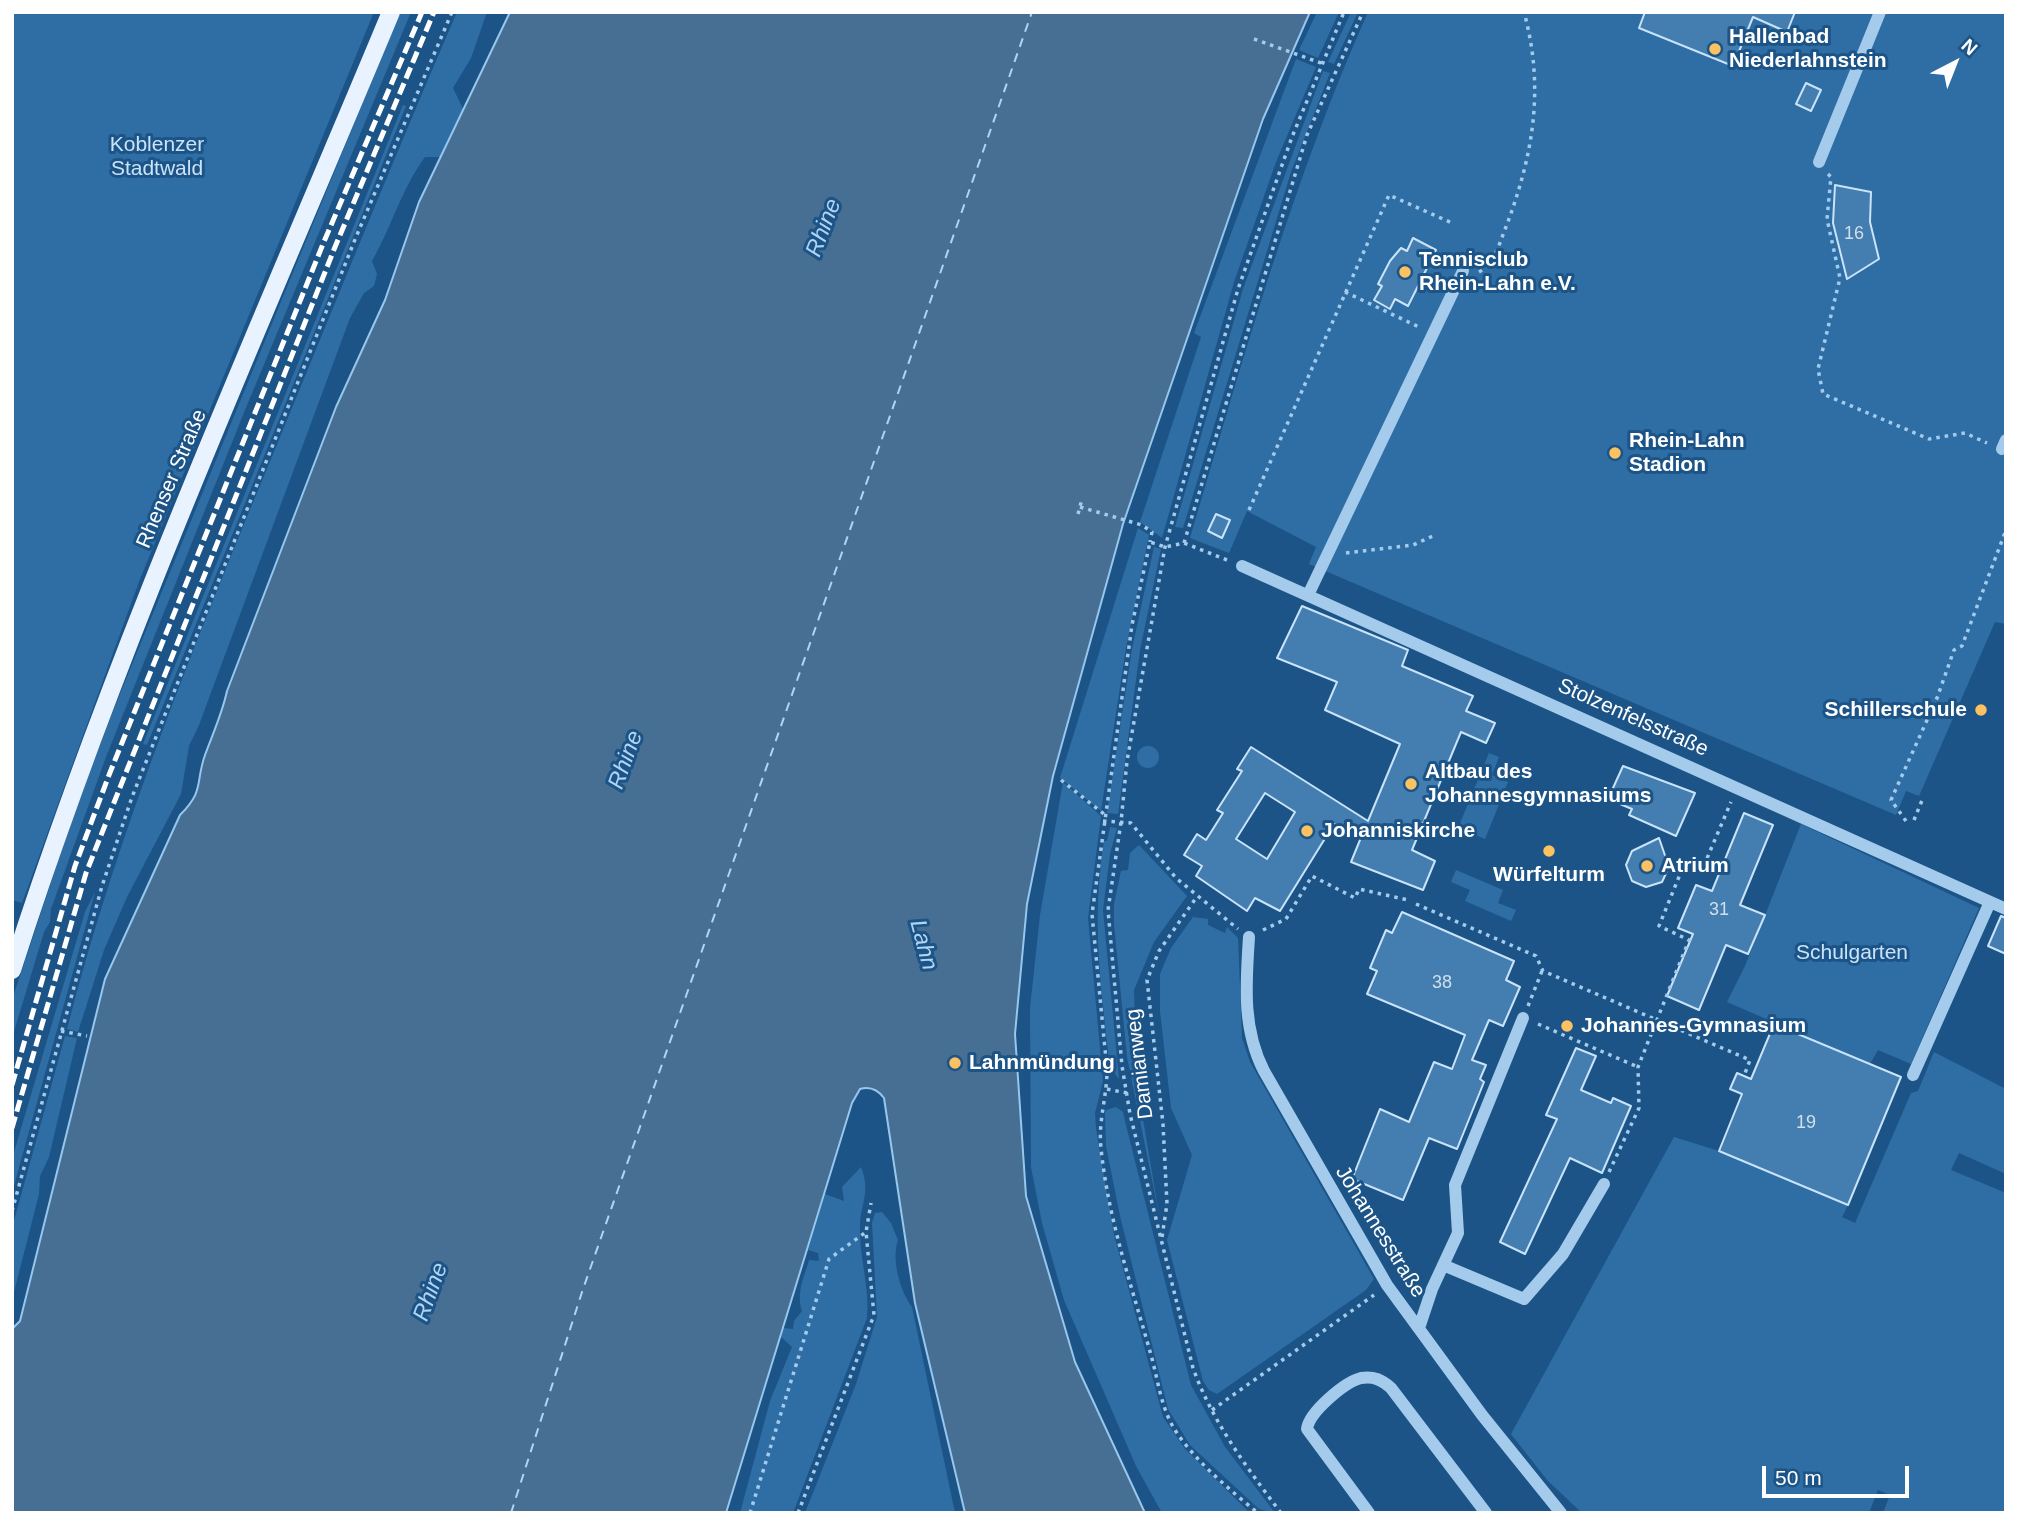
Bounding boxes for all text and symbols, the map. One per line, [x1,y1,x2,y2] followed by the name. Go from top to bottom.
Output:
[1729,24,1887,74] place label: Hallenbad Niederlahnstein
[1920,28,1990,98] north arrow
[1957,35,1982,59] text: N
[1707,41,1723,57] marker: Hallenbad Niederlahnstein
[110,132,204,182] park label: Koblenzer Stadtwald
[800,195,848,261] water label: Rhine
[1844,223,1864,245] house number: 16
[1419,247,1576,297] place label: Tennisclub Rhein-Lahn e.V.
[1397,264,1413,280] marker: Tennisclub Rhein-Lahn e.V.
[131,406,213,552] street label: Rhenser Straße
[1629,428,1744,478] place label: Rhein-Lahn Stadion
[1607,445,1623,461] marker: Rhein-Lahn Stadion
[1554,673,1712,763] street label: Stolzenfelsstraße
[1825,697,1967,723] place label: Schillerschule
[1973,702,1989,718] marker: Schillerschule
[603,727,649,793] water label: Rhine
[1425,759,1651,809] place label: Altbau des Johannesgymnasiums
[1403,776,1419,792] marker: Altbau des Johannesgymnasiums
[1321,818,1475,844] place label: Johanniskirche
[1299,823,1315,839] marker: Johanniskirche
[1541,843,1557,859] marker: Würfelturm
[1661,853,1729,879] place label: Atrium
[1639,858,1655,874] marker: Atrium
[1493,862,1605,888] place label: Würfelturm
[1709,899,1729,921] house number: 31
[903,917,943,973] water label: Lahn
[1796,940,1908,966] park label: Schulgarten
[1432,972,1452,994] house number: 38
[1121,1007,1159,1121] street label: Damianweg
[1581,1013,1806,1039] place label: Johannes-Gymnasium
[1559,1018,1575,1034] marker: Johannes-Gymnasium
[969,1050,1115,1076] place label: Lahnmündung
[947,1055,963,1071] marker: Lahnmündung
[1796,1112,1816,1134] house number: 19
[1329,1161,1431,1303] street label: Johannesstraße
[408,1259,454,1325] water label: Rhine
[1766,1452,1913,1496] scale bar
[1775,1466,1822,1489] text: 50 m

